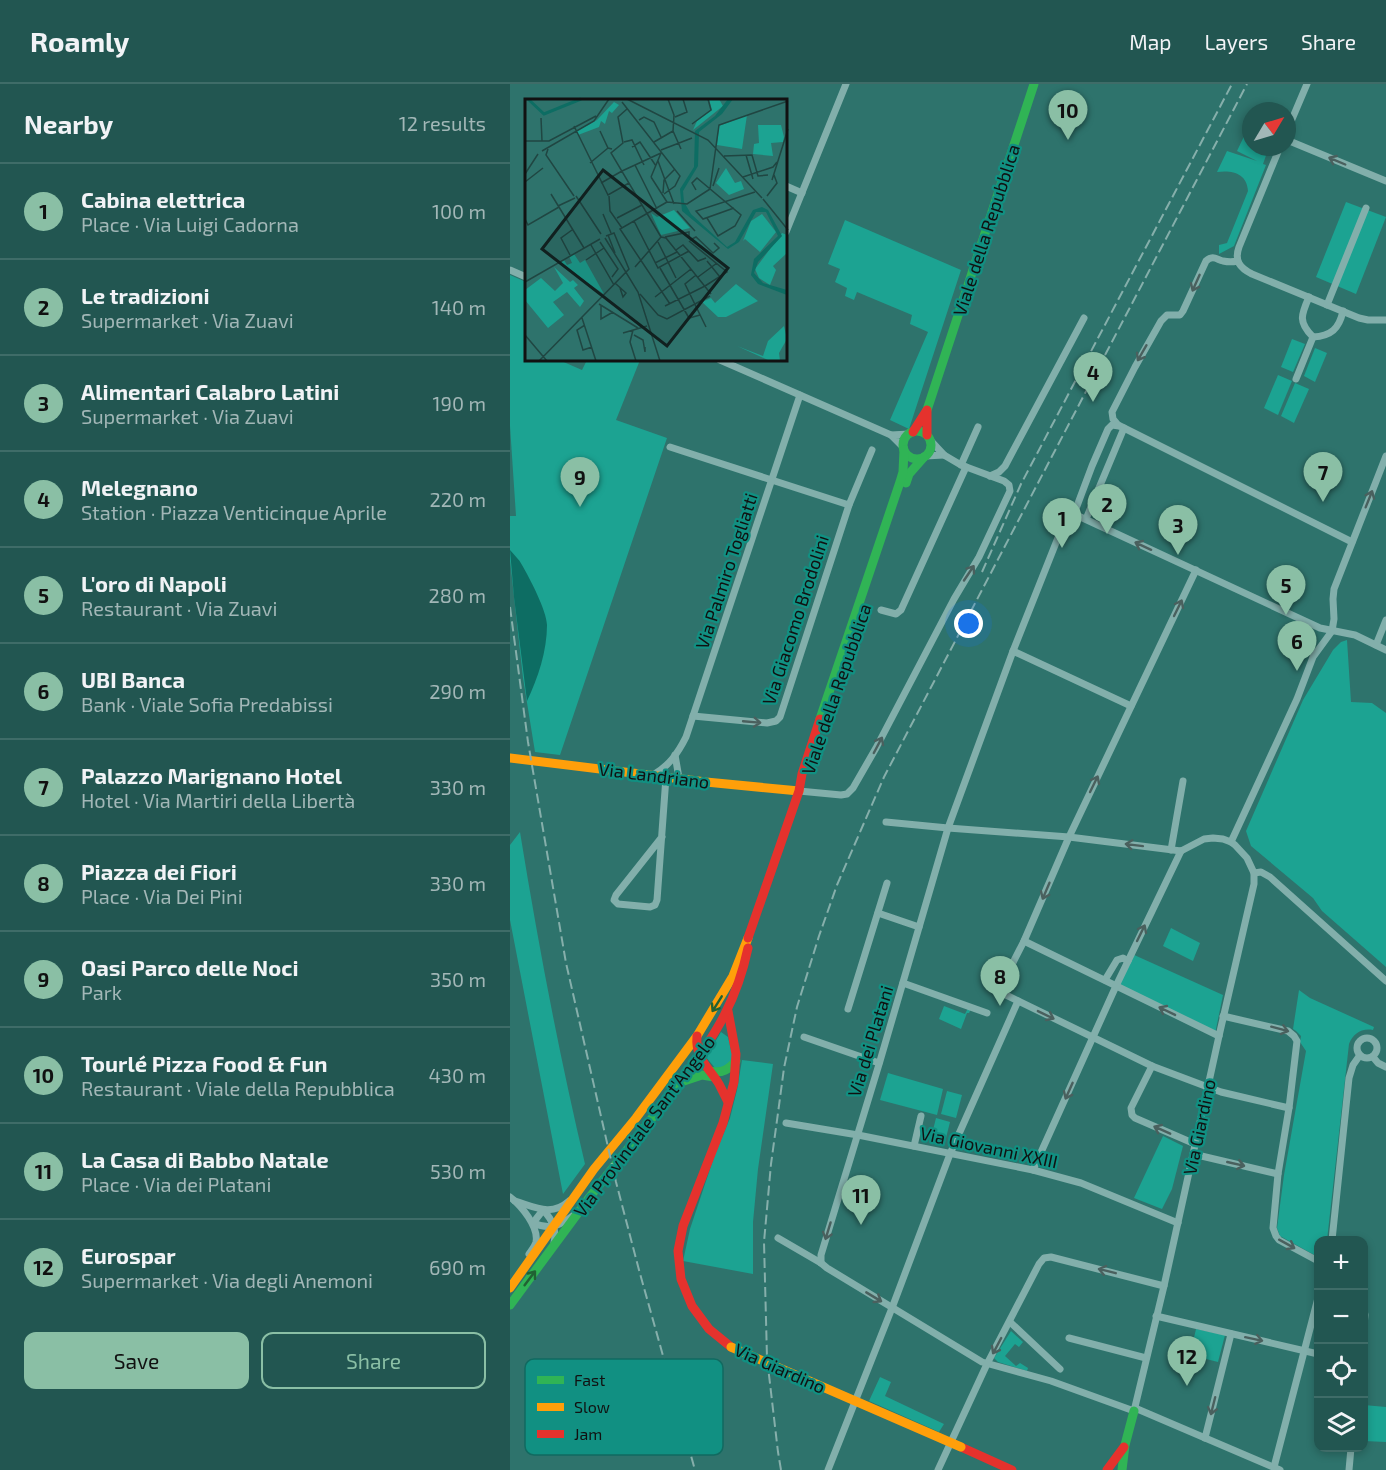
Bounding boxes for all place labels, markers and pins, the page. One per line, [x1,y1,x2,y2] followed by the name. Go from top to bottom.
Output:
[1048,91,1088,140] pin: 10
[1074,352,1112,402] pin: 4
[1304,452,1342,502] pin: 7
[560,458,600,507] pin: 9
[1088,484,1126,534] pin: 2
[1042,498,1082,548] pin: 1
[1158,506,1198,555] pin: 3
[1266,566,1306,615] pin: 5
[1278,622,1316,671] pin: 6
[980,956,1020,1006] pin: 8
[842,1176,880,1225] pin: 11
[1168,1336,1206,1386] pin: 12

